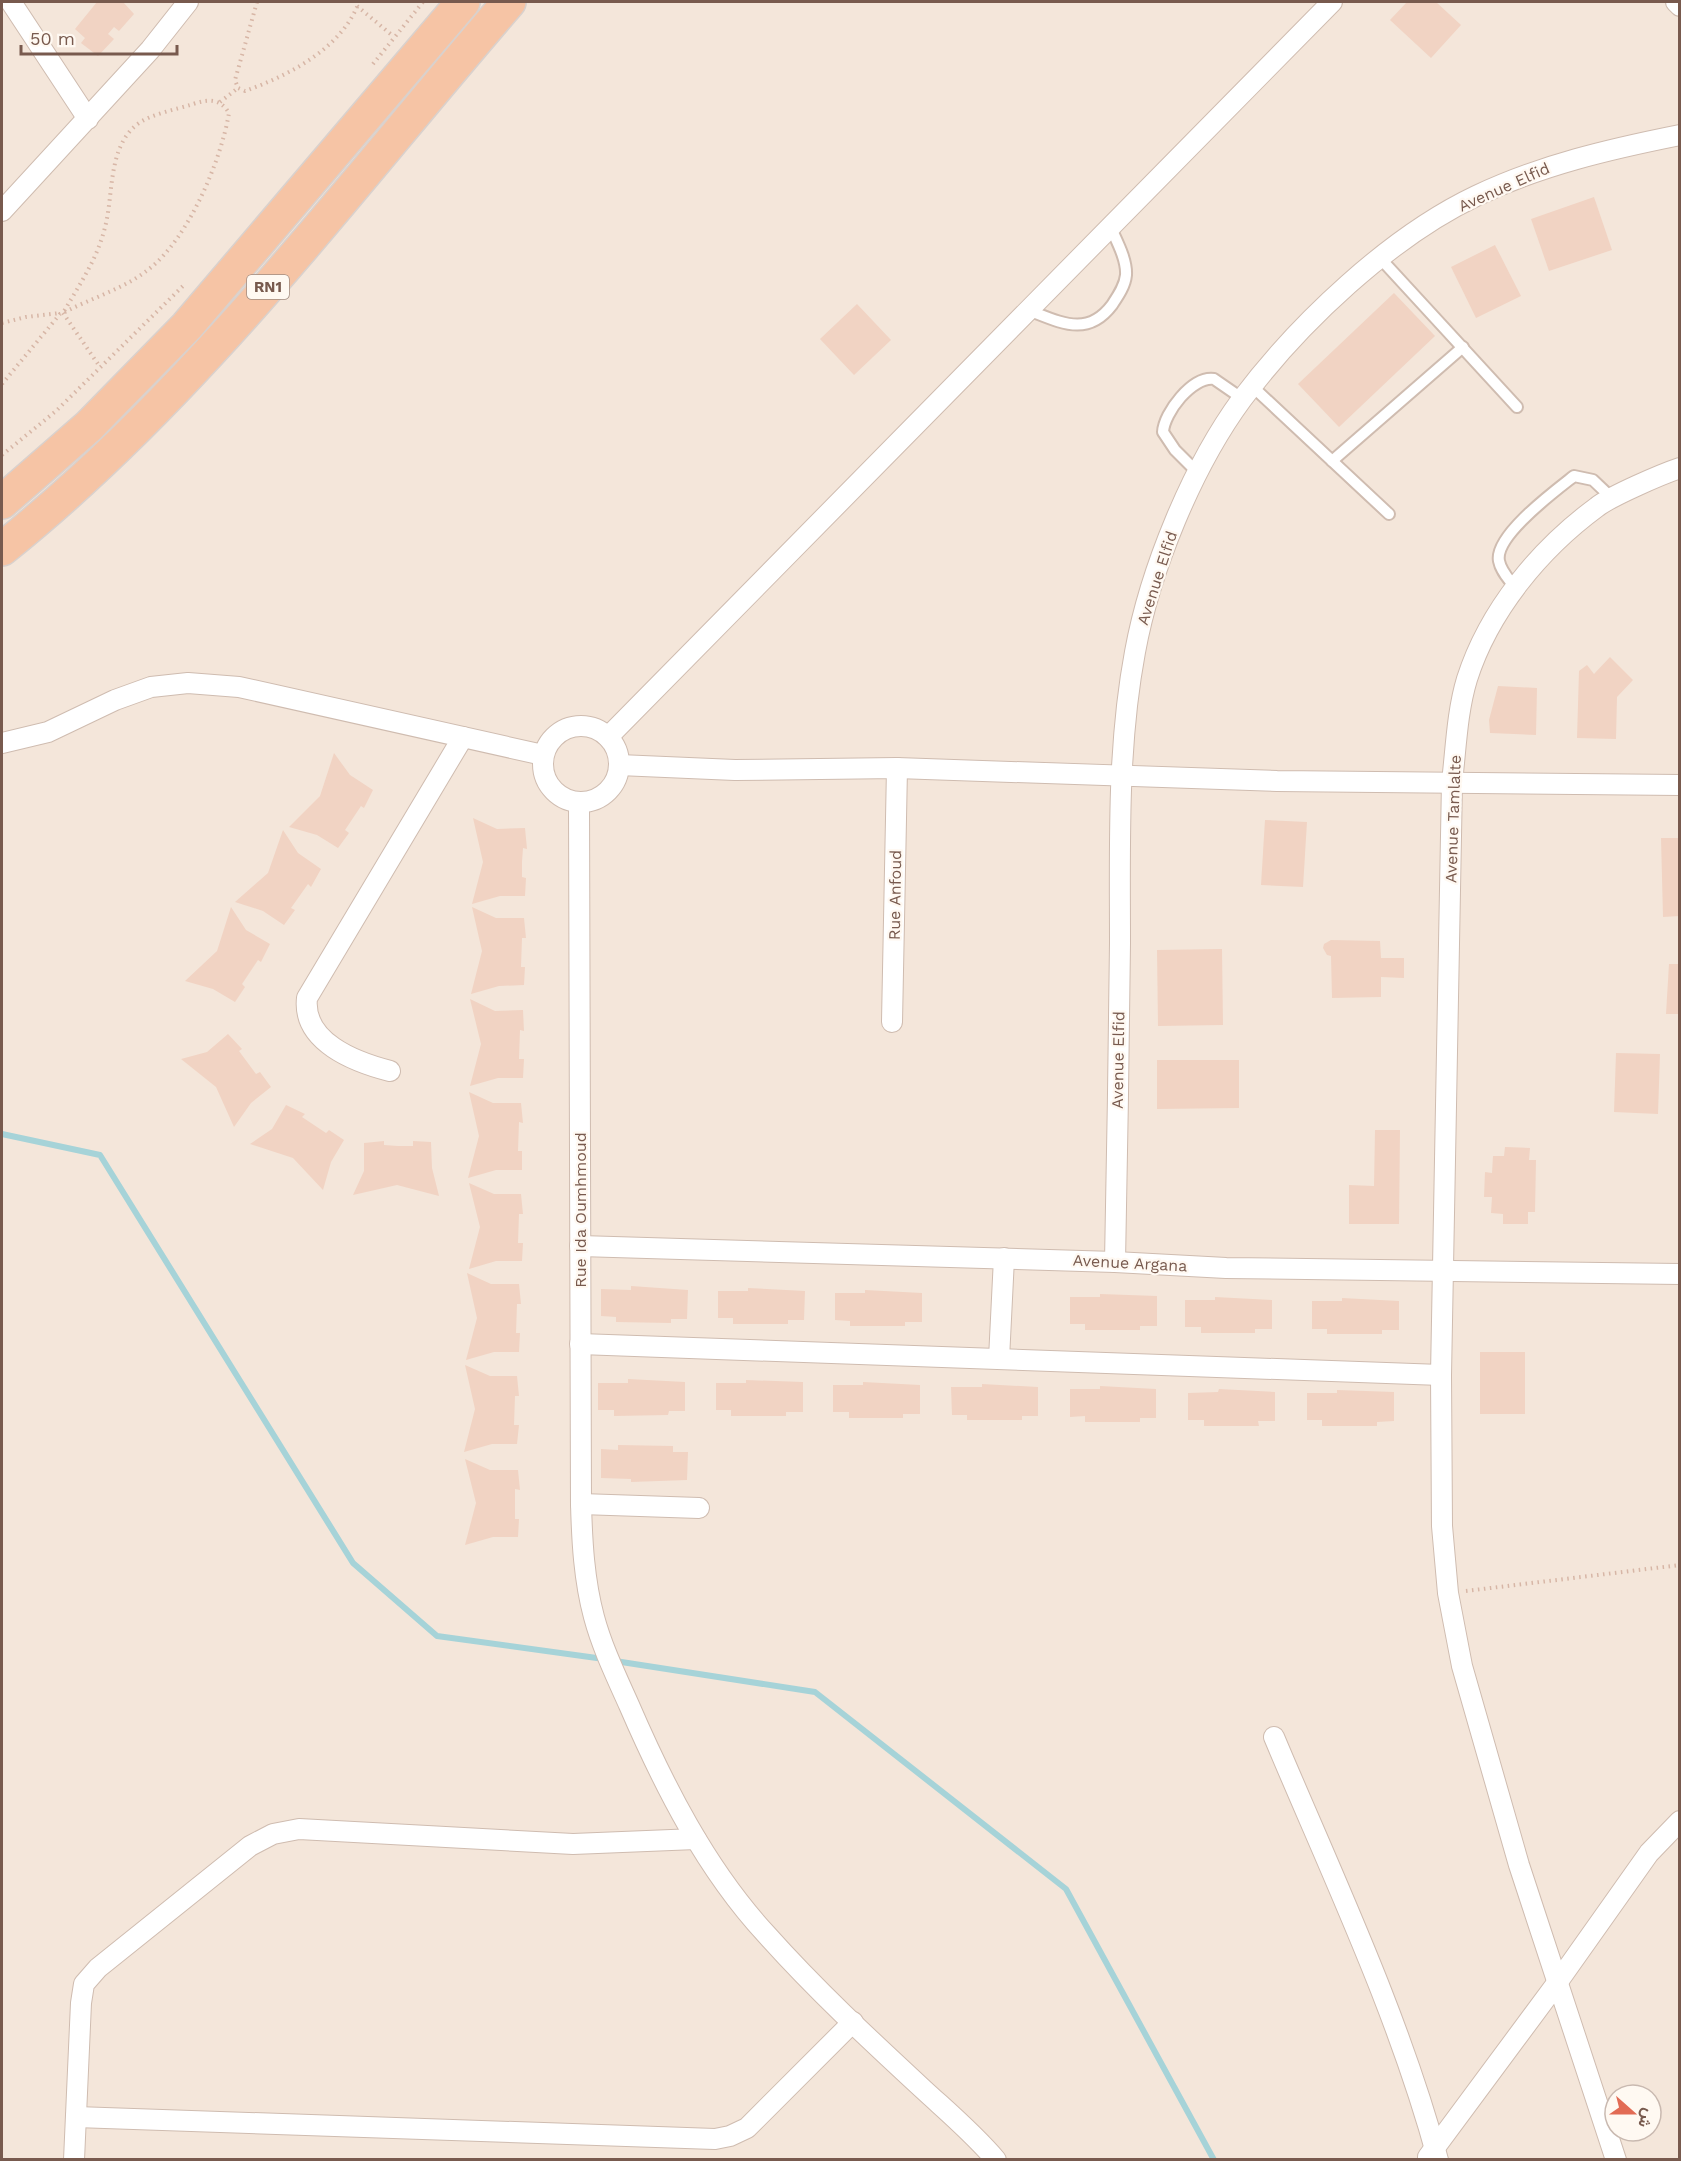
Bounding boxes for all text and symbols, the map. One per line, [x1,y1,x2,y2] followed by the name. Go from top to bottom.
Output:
[21,18,177,56] scale bar
[30,28,75,49] text: 50 m
[1455,158,1553,216] street label: Avenue Elfid
[247,275,289,299] road number: RN1
[1133,529,1181,627] street label: Avenue Elfid
[1441,754,1465,884] street label: Avenue Tamlalte
[885,850,905,940] street label: Rue Anfoud
[1108,1011,1128,1109] street label: Avenue Elfid
[571,1132,590,1288] street label: Rue Ida Oumhmoud
[1072,1251,1188,1275] street label: Avenue Argana
[1603,2083,1663,2143] north arrow
[1634,2106,1659,2131] text: ش

